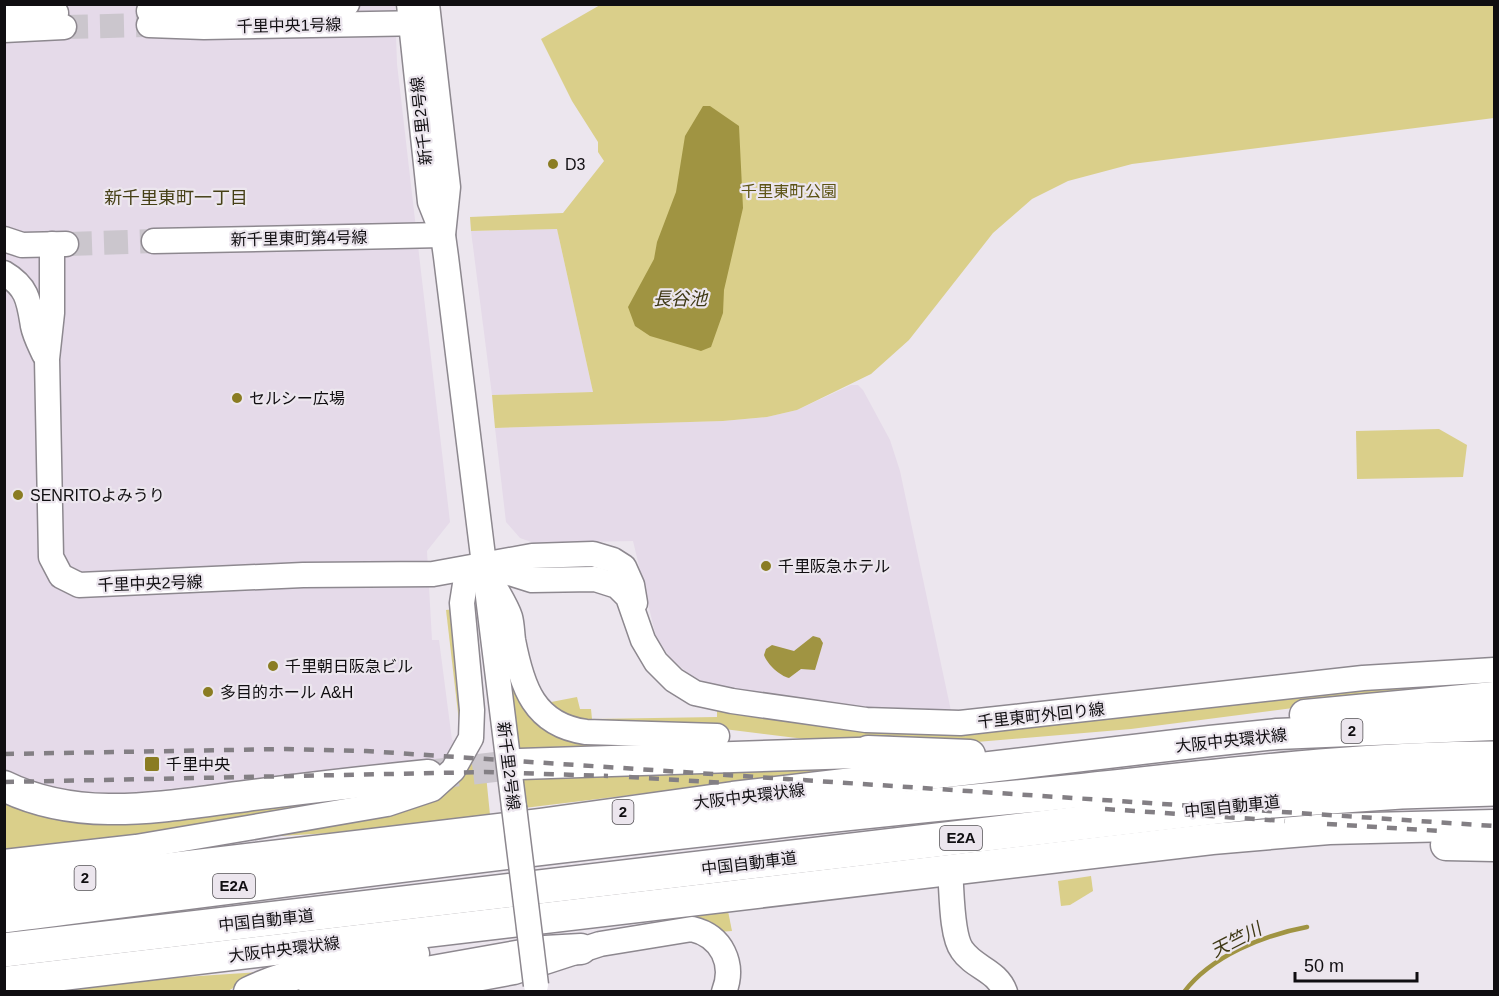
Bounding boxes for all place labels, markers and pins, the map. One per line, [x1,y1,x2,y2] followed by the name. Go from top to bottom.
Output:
[565,156,586,173] place label: D3
[546,157,560,171] marker: D3
[249,390,345,407] place label: セルシー広場
[230,391,244,405] marker: セルシー広場
[30,487,165,504] place label: SENRITOよみうり
[11,488,25,502] marker: SENRITOよみうり
[778,558,890,575] place label: 千里阪急ホテル
[759,559,773,573] marker: 千里阪急ホテル
[285,658,413,675] place label: 千里朝日阪急ビル
[266,659,280,673] marker: 千里朝日阪急ビル
[220,684,353,701] place label: 多目的ホール A&H
[201,685,215,699] marker: 多目的ホール A&H
[143,755,161,773] marker: 千里中央
[166,756,230,773] place label: 千里中央

